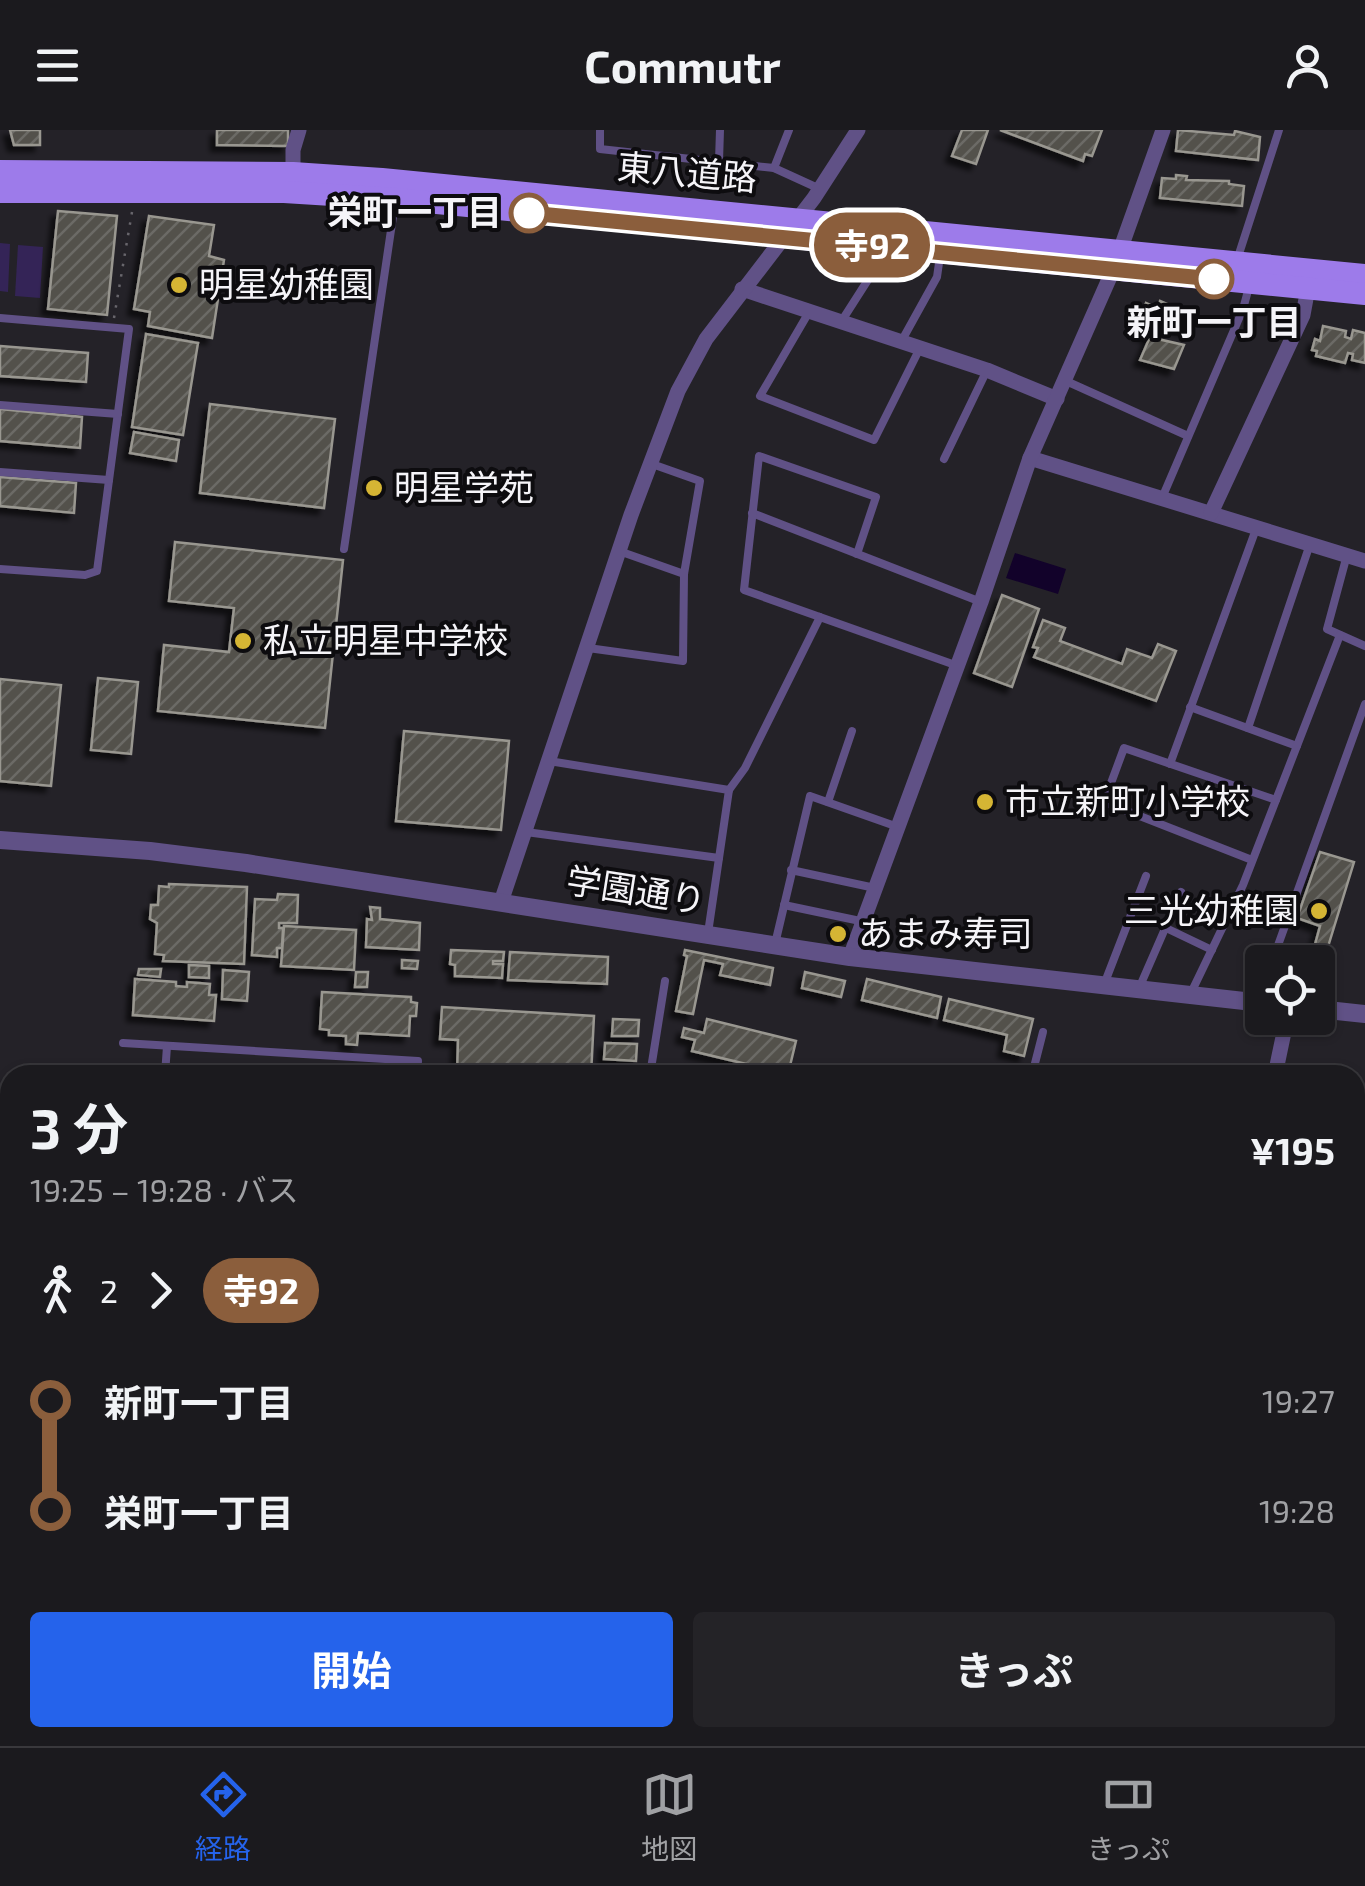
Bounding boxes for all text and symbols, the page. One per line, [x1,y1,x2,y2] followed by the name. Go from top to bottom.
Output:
[30,38,85,93] icon: menu
[584,38,781,92] text: Commutr
[1280,38,1335,93] icon: person
[616,144,759,198] street label: 東八道路
[327,190,502,232] place label: 栄町一丁目
[510,194,548,232] marker: 栄町一丁目
[814,212,930,278] line badge: 寺92
[834,224,910,266] text: 寺92
[1195,260,1233,298] marker: 新町一丁目
[199,262,374,304] place label: 明星幼稚園
[168,274,190,296] marker: 明星幼稚園
[1126,300,1302,342] place label: 新町一丁目
[394,465,534,507] place label: 明星学苑
[363,477,385,499] marker: 明星学苑
[263,618,508,660] place label: 私立明星中学校
[232,630,254,652] marker: 私立明星中学校
[1005,779,1250,821] place label: 市立新町小学校
[974,791,996,813] marker: 市立新町小学校
[564,857,709,921] street label: 学園通り
[1124,888,1299,930] place label: 三光幼稚園
[1308,900,1330,922] marker: 三光幼稚園
[858,911,1033,953] place label: あまみ寿司
[827,923,849,945] marker: あまみ寿司
[1245,945,1335,1035] map controls
[1245,945,1335,1035] button: locate
[30,1094,128,1160] text: 3 分
[1250,1127,1335,1173] text: ¥195
[30,1170,299,1208] text: 19:25 – 19:28 · バス
[30,1263,85,1318] icon: walk
[133,1263,188,1318] icon: forward
[223,1269,299,1311] text: 寺92
[100,1271,118,1309] text: 2
[104,1379,294,1425] text: 新町一丁目
[1262,1381,1335,1419] text: 19:27
[104,1489,294,1535] text: 栄町一丁目
[1259,1491,1335,1529] text: 19:28
[30,1612,673,1727] button: 開始
[693,1612,1335,1727] button: きっぷ
[195,1767,251,1867] tab: 経路
[641,1767,697,1867] tab: 地図
[1087,1767,1170,1867] tab: きっぷ

